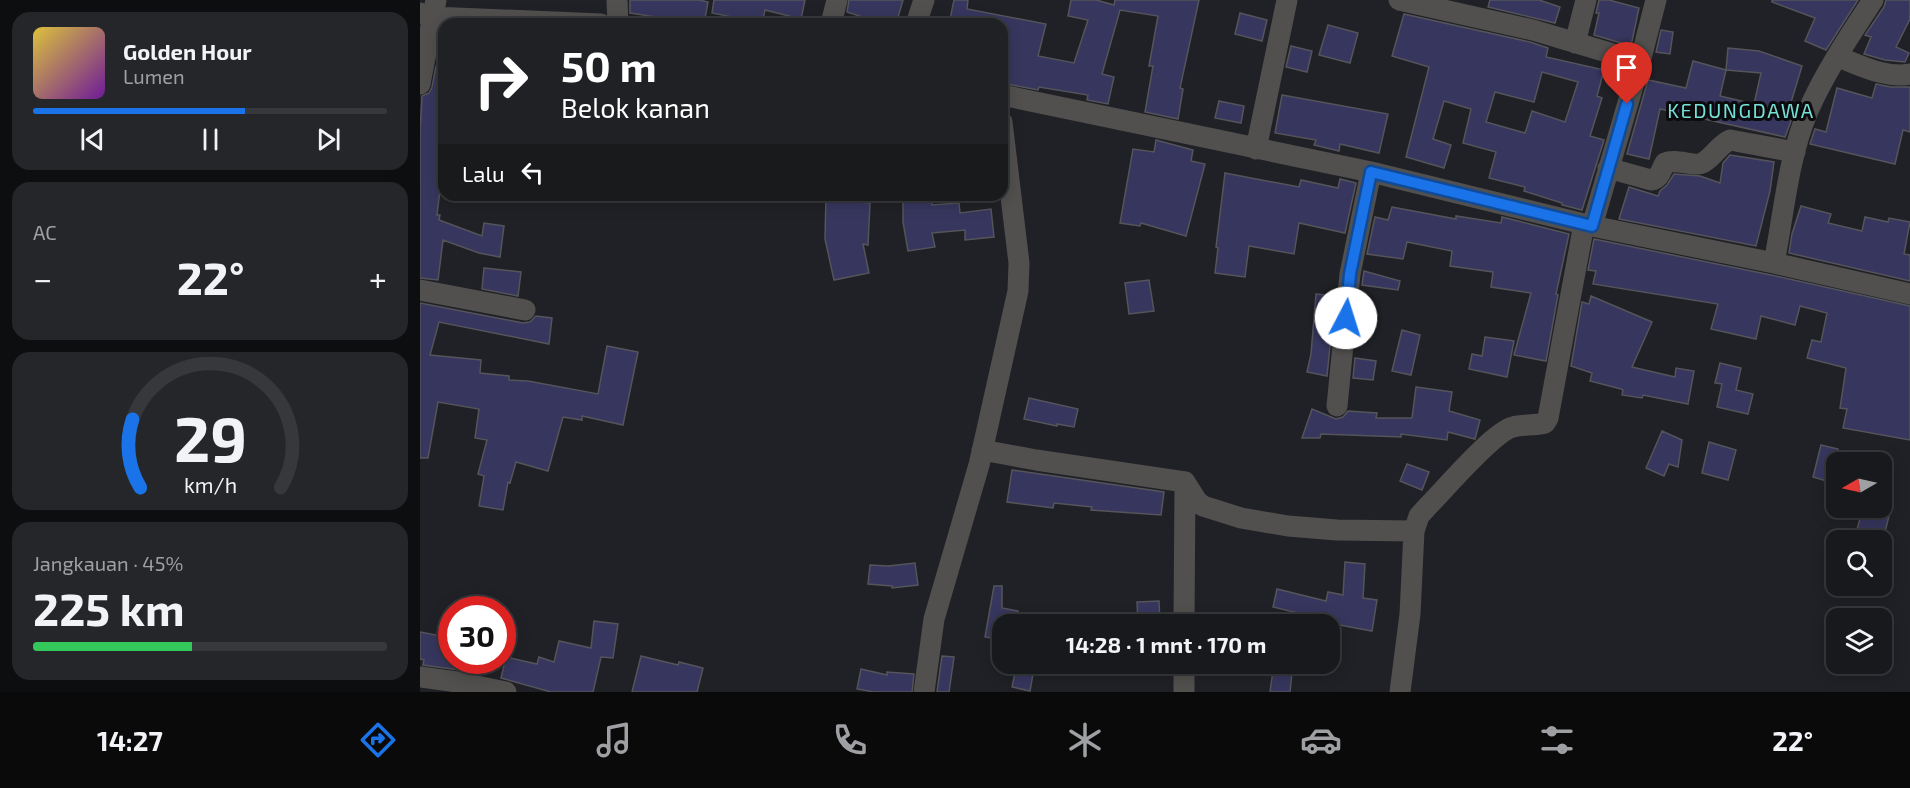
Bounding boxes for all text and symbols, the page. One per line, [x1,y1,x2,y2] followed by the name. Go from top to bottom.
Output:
[123,38,252,64] text: Golden Hour
[561,40,657,90] text: 50 m
[462,42,540,120] icon: right
[1601,42,1652,104] pin
[1610,51,1643,84] icon: arrive
[123,64,185,88] text: Lumen
[561,91,710,123] text: Belok kanan
[1667,98,1815,122] district label: KEDUNGDAWA
[76,123,109,156] icon: previous
[194,123,227,156] icon: pause
[312,123,345,156] icon: next
[516,156,549,189] icon: left
[462,160,504,186] text: Lalu
[33,220,57,244] text: AC
[177,250,244,304] text: 22°
[33,258,52,298] text: −
[369,258,387,298] text: +
[1314,286,1378,350] position arrow
[173,400,247,475] text: 29
[1826,452,1892,518] north arrow
[1826,452,1892,674] map controls
[183,472,237,497] text: km/h
[1826,530,1892,596] button: search
[33,551,183,575] text: Jangkauan · 45%
[33,581,185,635] text: 225 km
[438,596,516,674] speed limit sign: 30
[1826,608,1892,674] button: layers
[1066,631,1266,657] text: 14:28 · 1 mnt · 170 m
[357,719,399,761] icon: directions
[593,719,635,761] icon: music
[829,719,871,761] icon: phone
[1064,719,1106,761] icon: climate
[1300,719,1342,761] icon: car
[1536,719,1578,761] icon: filters
[97,724,163,756] text: 14:27
[1772,724,1813,756] text: 22°

